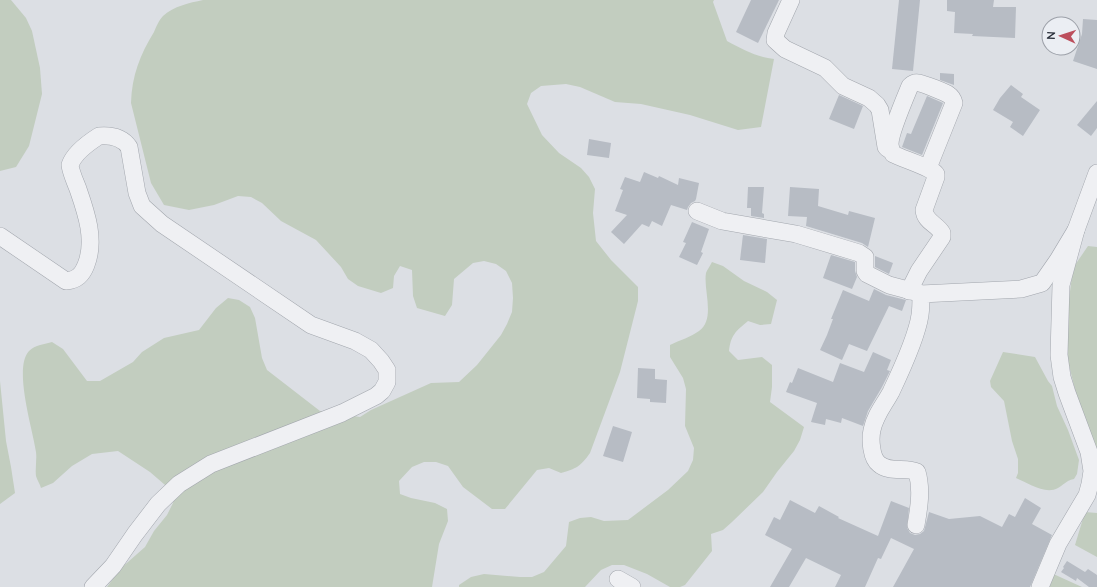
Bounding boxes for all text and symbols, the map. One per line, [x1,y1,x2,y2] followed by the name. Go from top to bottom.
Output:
[1041,16,1081,56] north arrow
[1044,31,1057,40] text: N

